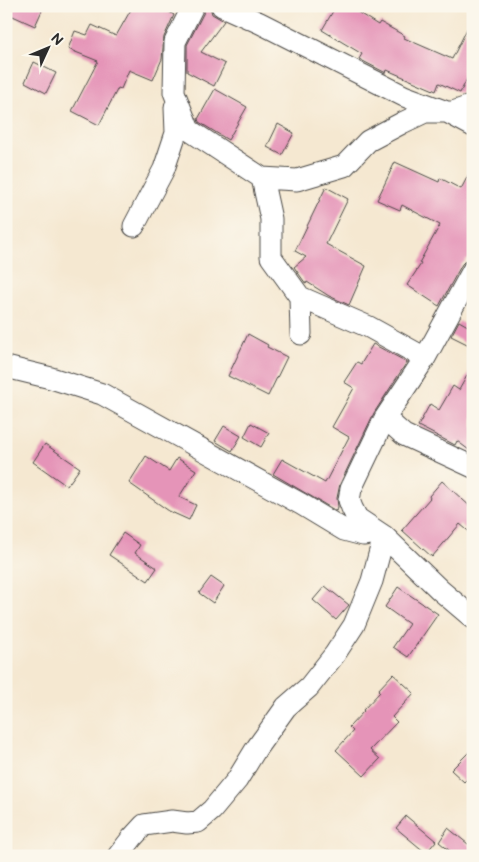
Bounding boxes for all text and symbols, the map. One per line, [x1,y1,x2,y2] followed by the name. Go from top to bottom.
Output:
[22,22,72,72] north arrow
[47,30,67,49] text: N

